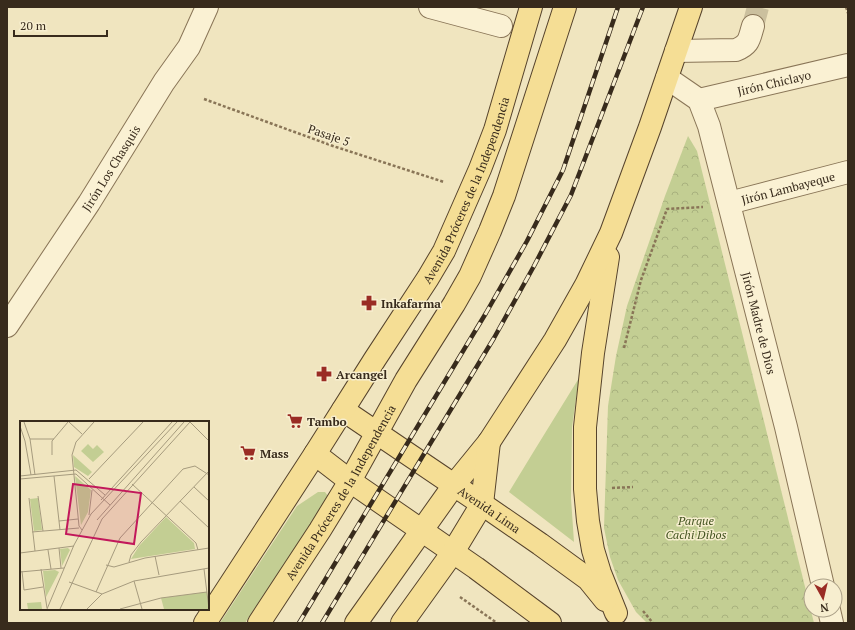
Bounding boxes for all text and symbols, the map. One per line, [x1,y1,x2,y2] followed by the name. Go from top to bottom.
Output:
[14,12,107,38] scale bar
[20,18,47,33] text: 20 m
[736,66,813,98] street label: Jirón Chiclayo
[419,95,512,286] street label: Avenida Próceres de la Independencia
[306,121,352,149] street label: Pasaje 5
[78,122,143,214] street label: Jirón Los Chasquis
[740,168,836,207] street label: Jirón Lambayeque
[739,270,780,376] street label: Jirón Madre de Dios
[360,294,378,312] pharmacy icon: Inkafarma
[381,296,441,311] place label: Inkafarma
[315,365,333,383] pharmacy icon: Arcangel
[336,367,387,382] place label: Arcangel
[282,402,398,583] street label: Avenida Próceres de la Independencia
[286,412,304,430] supermarket icon: Tambo
[307,414,347,429] place label: Tambo
[20,421,209,610] inset map
[239,444,257,462] supermarket icon: Mass
[260,446,289,461] place label: Mass
[455,483,524,536] street label: Avenida Lima
[665,513,727,542] park label: Parque Cachi Dibos
[803,578,843,618] north arrow
[819,600,829,616] text: N

